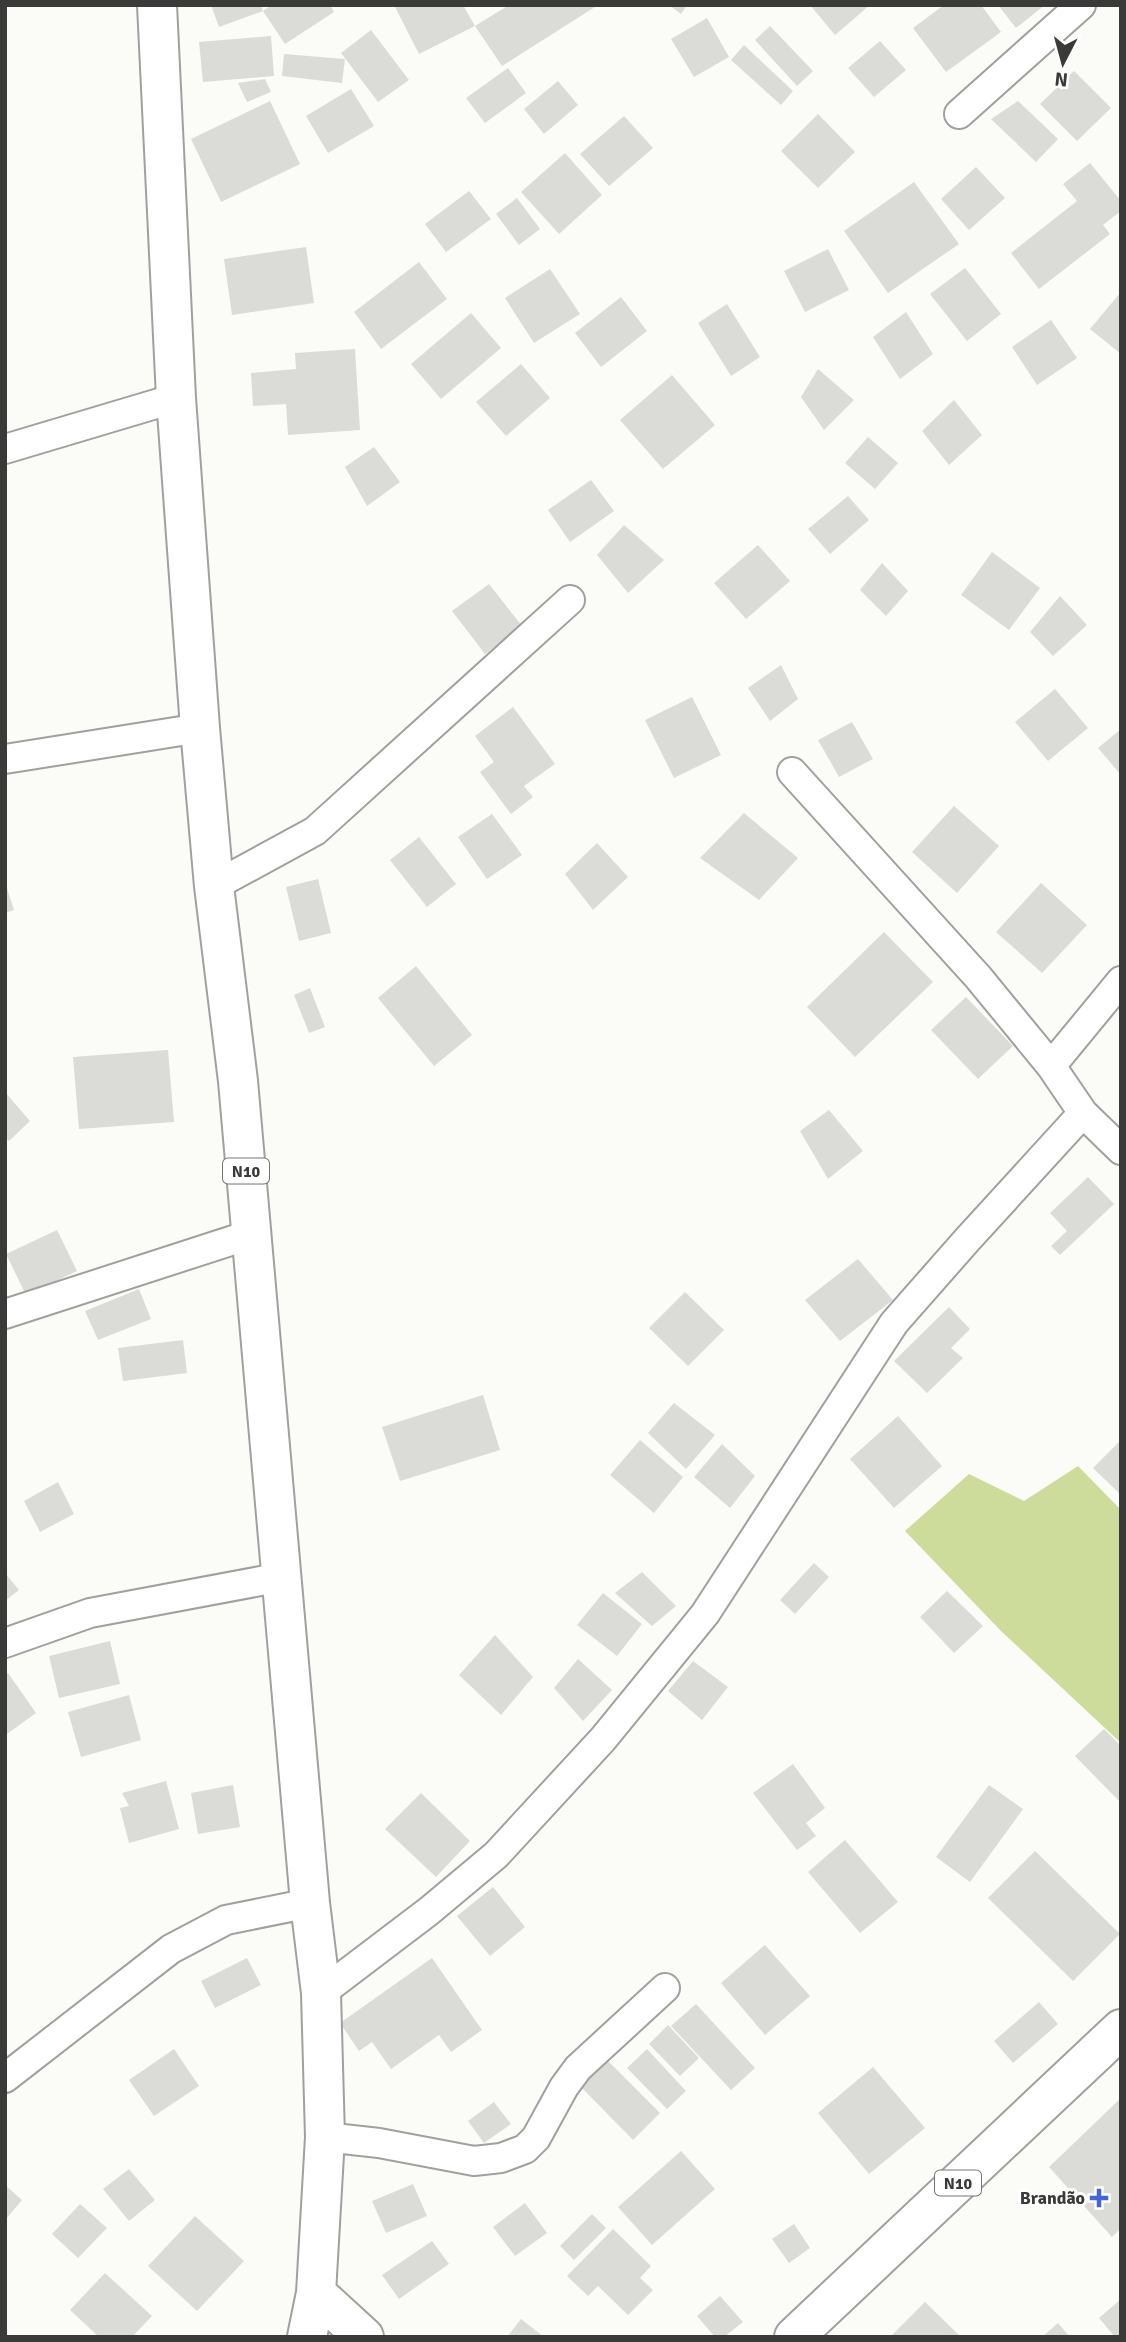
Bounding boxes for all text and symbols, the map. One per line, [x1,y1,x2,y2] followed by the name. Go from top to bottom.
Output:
[1028,28,1098,98] north arrow
[1054,66,1069,92] text: N
[223,1158,269,1184] road number: N10
[935,2170,981,2196] road number: N10
[1020,2187,1085,2209] place label: Brandão
[1091,2190,1107,2206] marker: Brandão

